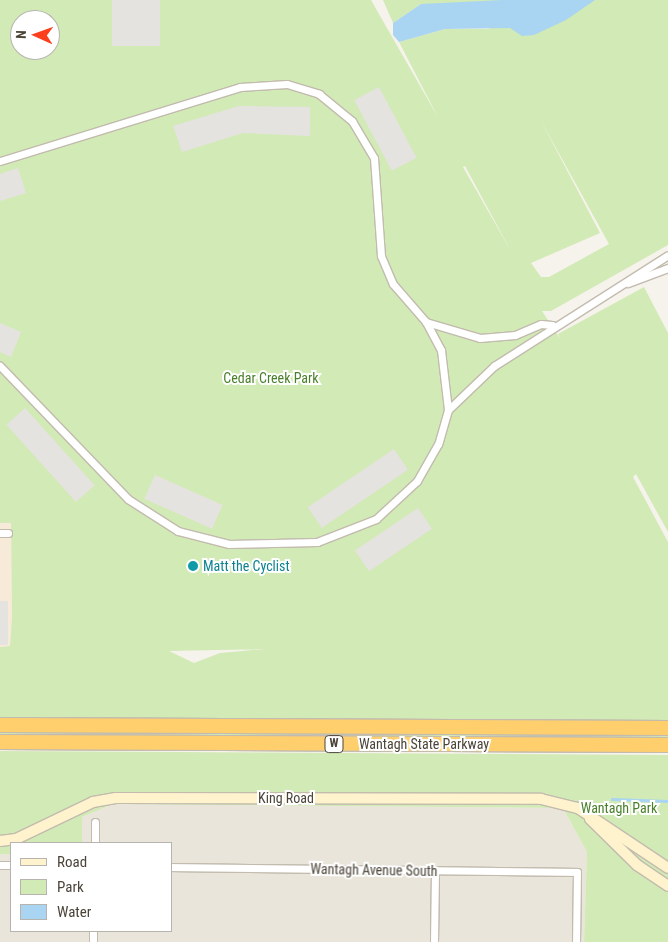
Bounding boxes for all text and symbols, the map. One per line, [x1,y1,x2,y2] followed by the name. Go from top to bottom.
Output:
[10,10,60,60] north arrow
[13,30,29,39] text: N
[223,370,319,386] park label: Cedar Creek Park
[203,558,290,574] place label: Matt the Cyclist
[187,560,199,572] marker: Matt the Cyclist
[324,734,344,754] road number: W
[359,736,489,752] street label: Wantagh State Parkway
[258,790,314,806] street label: King Road
[581,800,657,816] park label: Wantagh Park
[10,842,172,932] legend
[57,853,87,871] text: Road
[310,860,438,880] street label: Wantagh Avenue South
[57,878,84,896] text: Park
[57,903,91,921] text: Water

